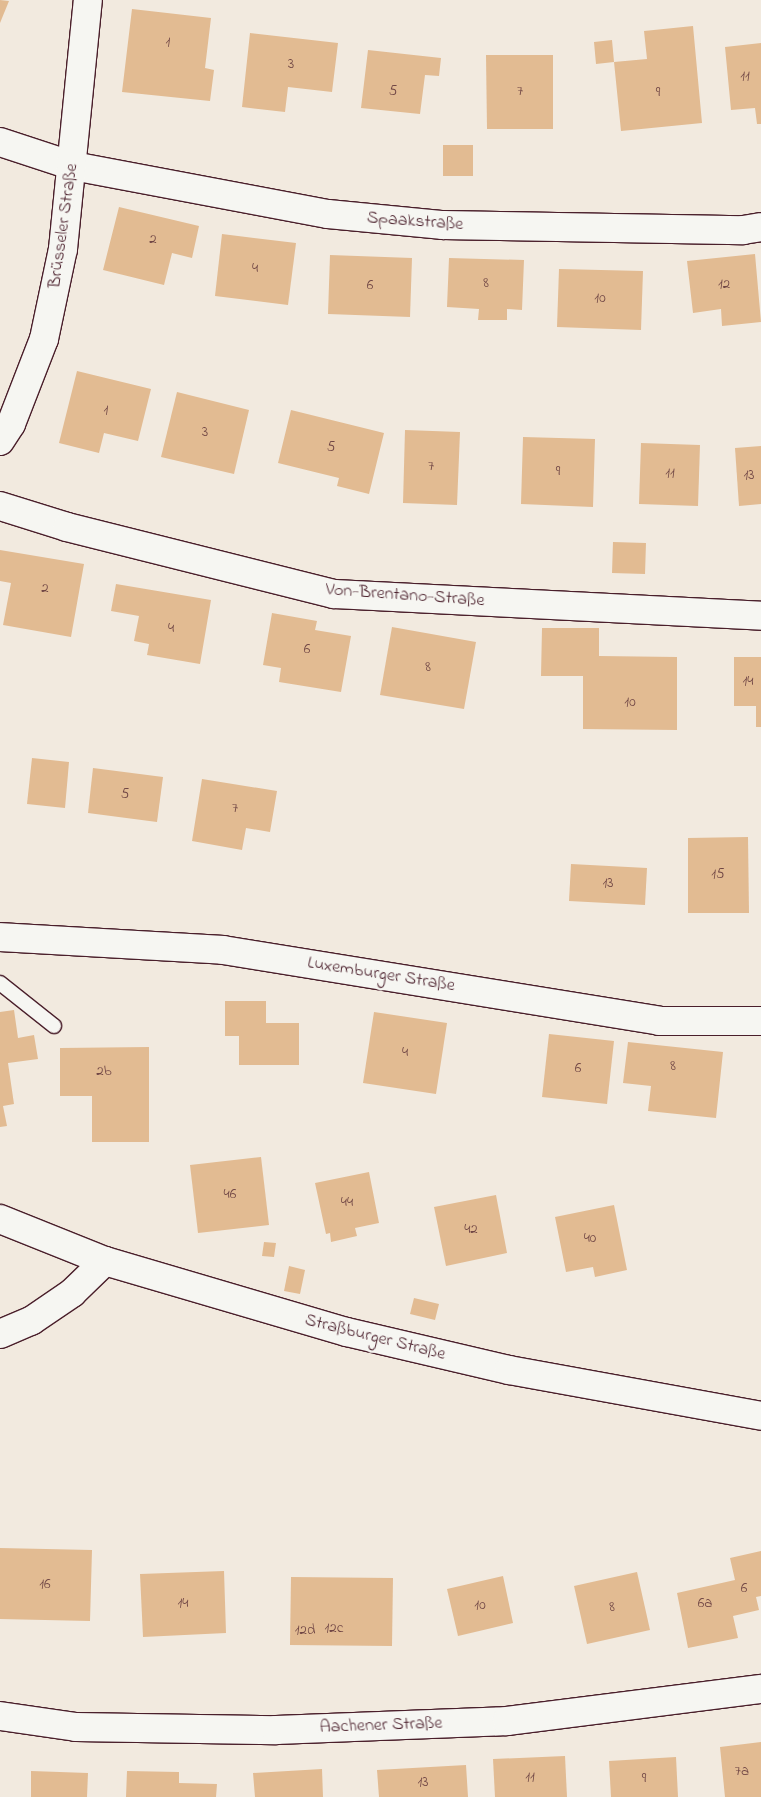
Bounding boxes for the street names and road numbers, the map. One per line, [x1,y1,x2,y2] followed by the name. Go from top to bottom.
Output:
[45,162,83,290] street label: Brüsseler Straße
[366,208,464,236] street label: Spaakstraße
[325,580,485,612] street label: Von-Brentano-Straße
[306,953,456,997] street label: Luxemburger Straße
[302,1310,448,1366] street label: Straßburger Straße
[319,1713,443,1739] street label: Aachener Straße

